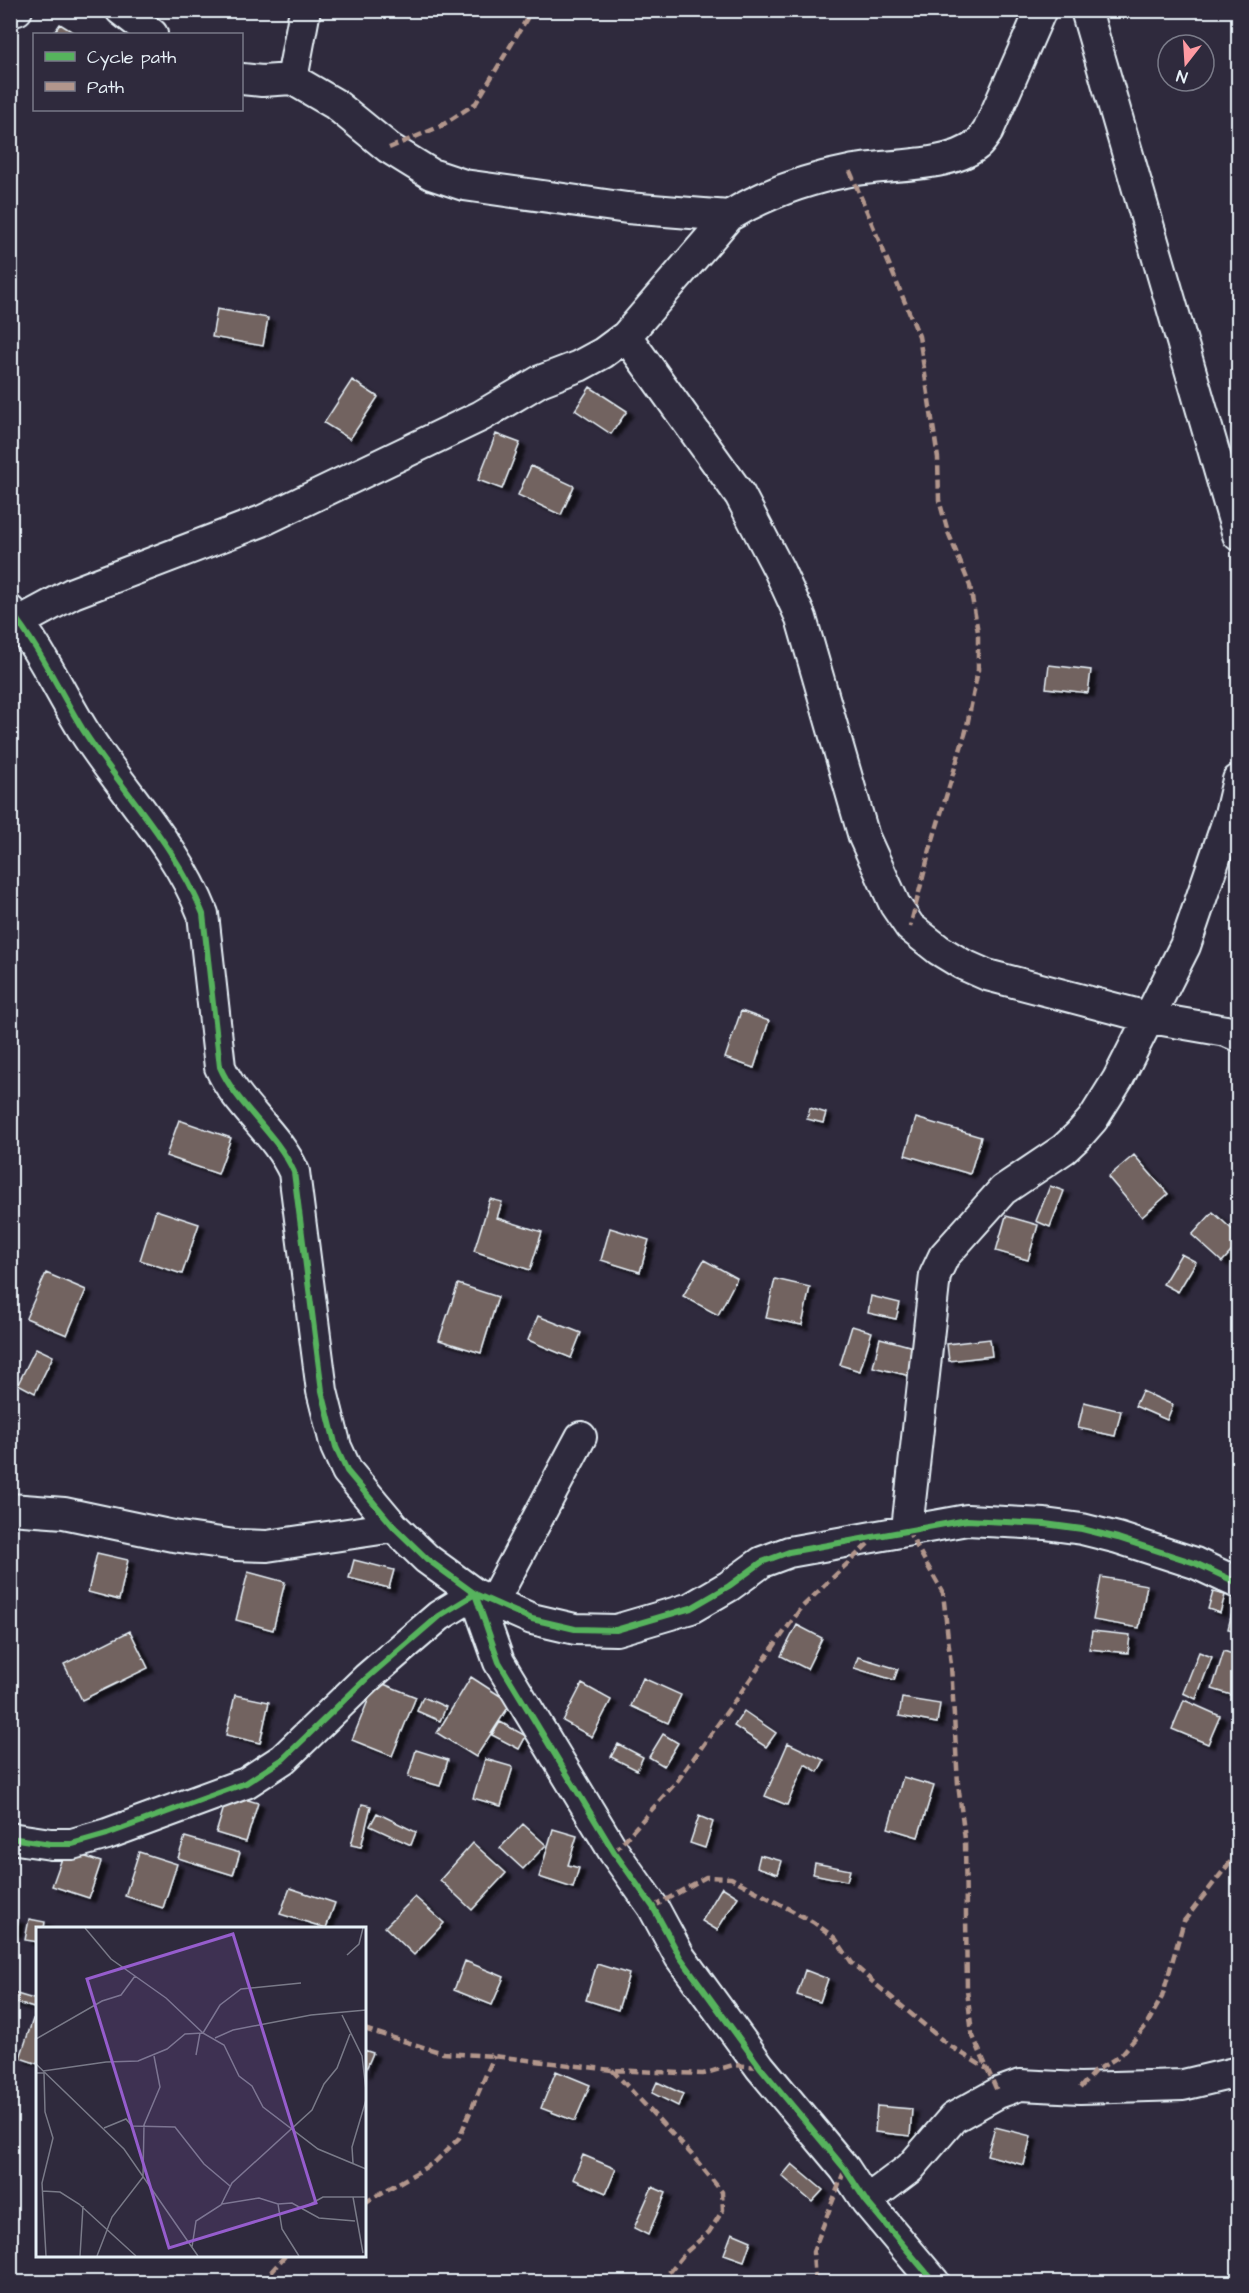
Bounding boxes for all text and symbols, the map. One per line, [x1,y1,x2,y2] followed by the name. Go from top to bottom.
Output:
[33,33,243,111] legend
[1156,33,1216,93] north arrow
[87,45,176,71] text: Cycle path
[1174,64,1190,88] text: N
[87,75,124,100] text: Path
[36,1927,366,2257] inset map

